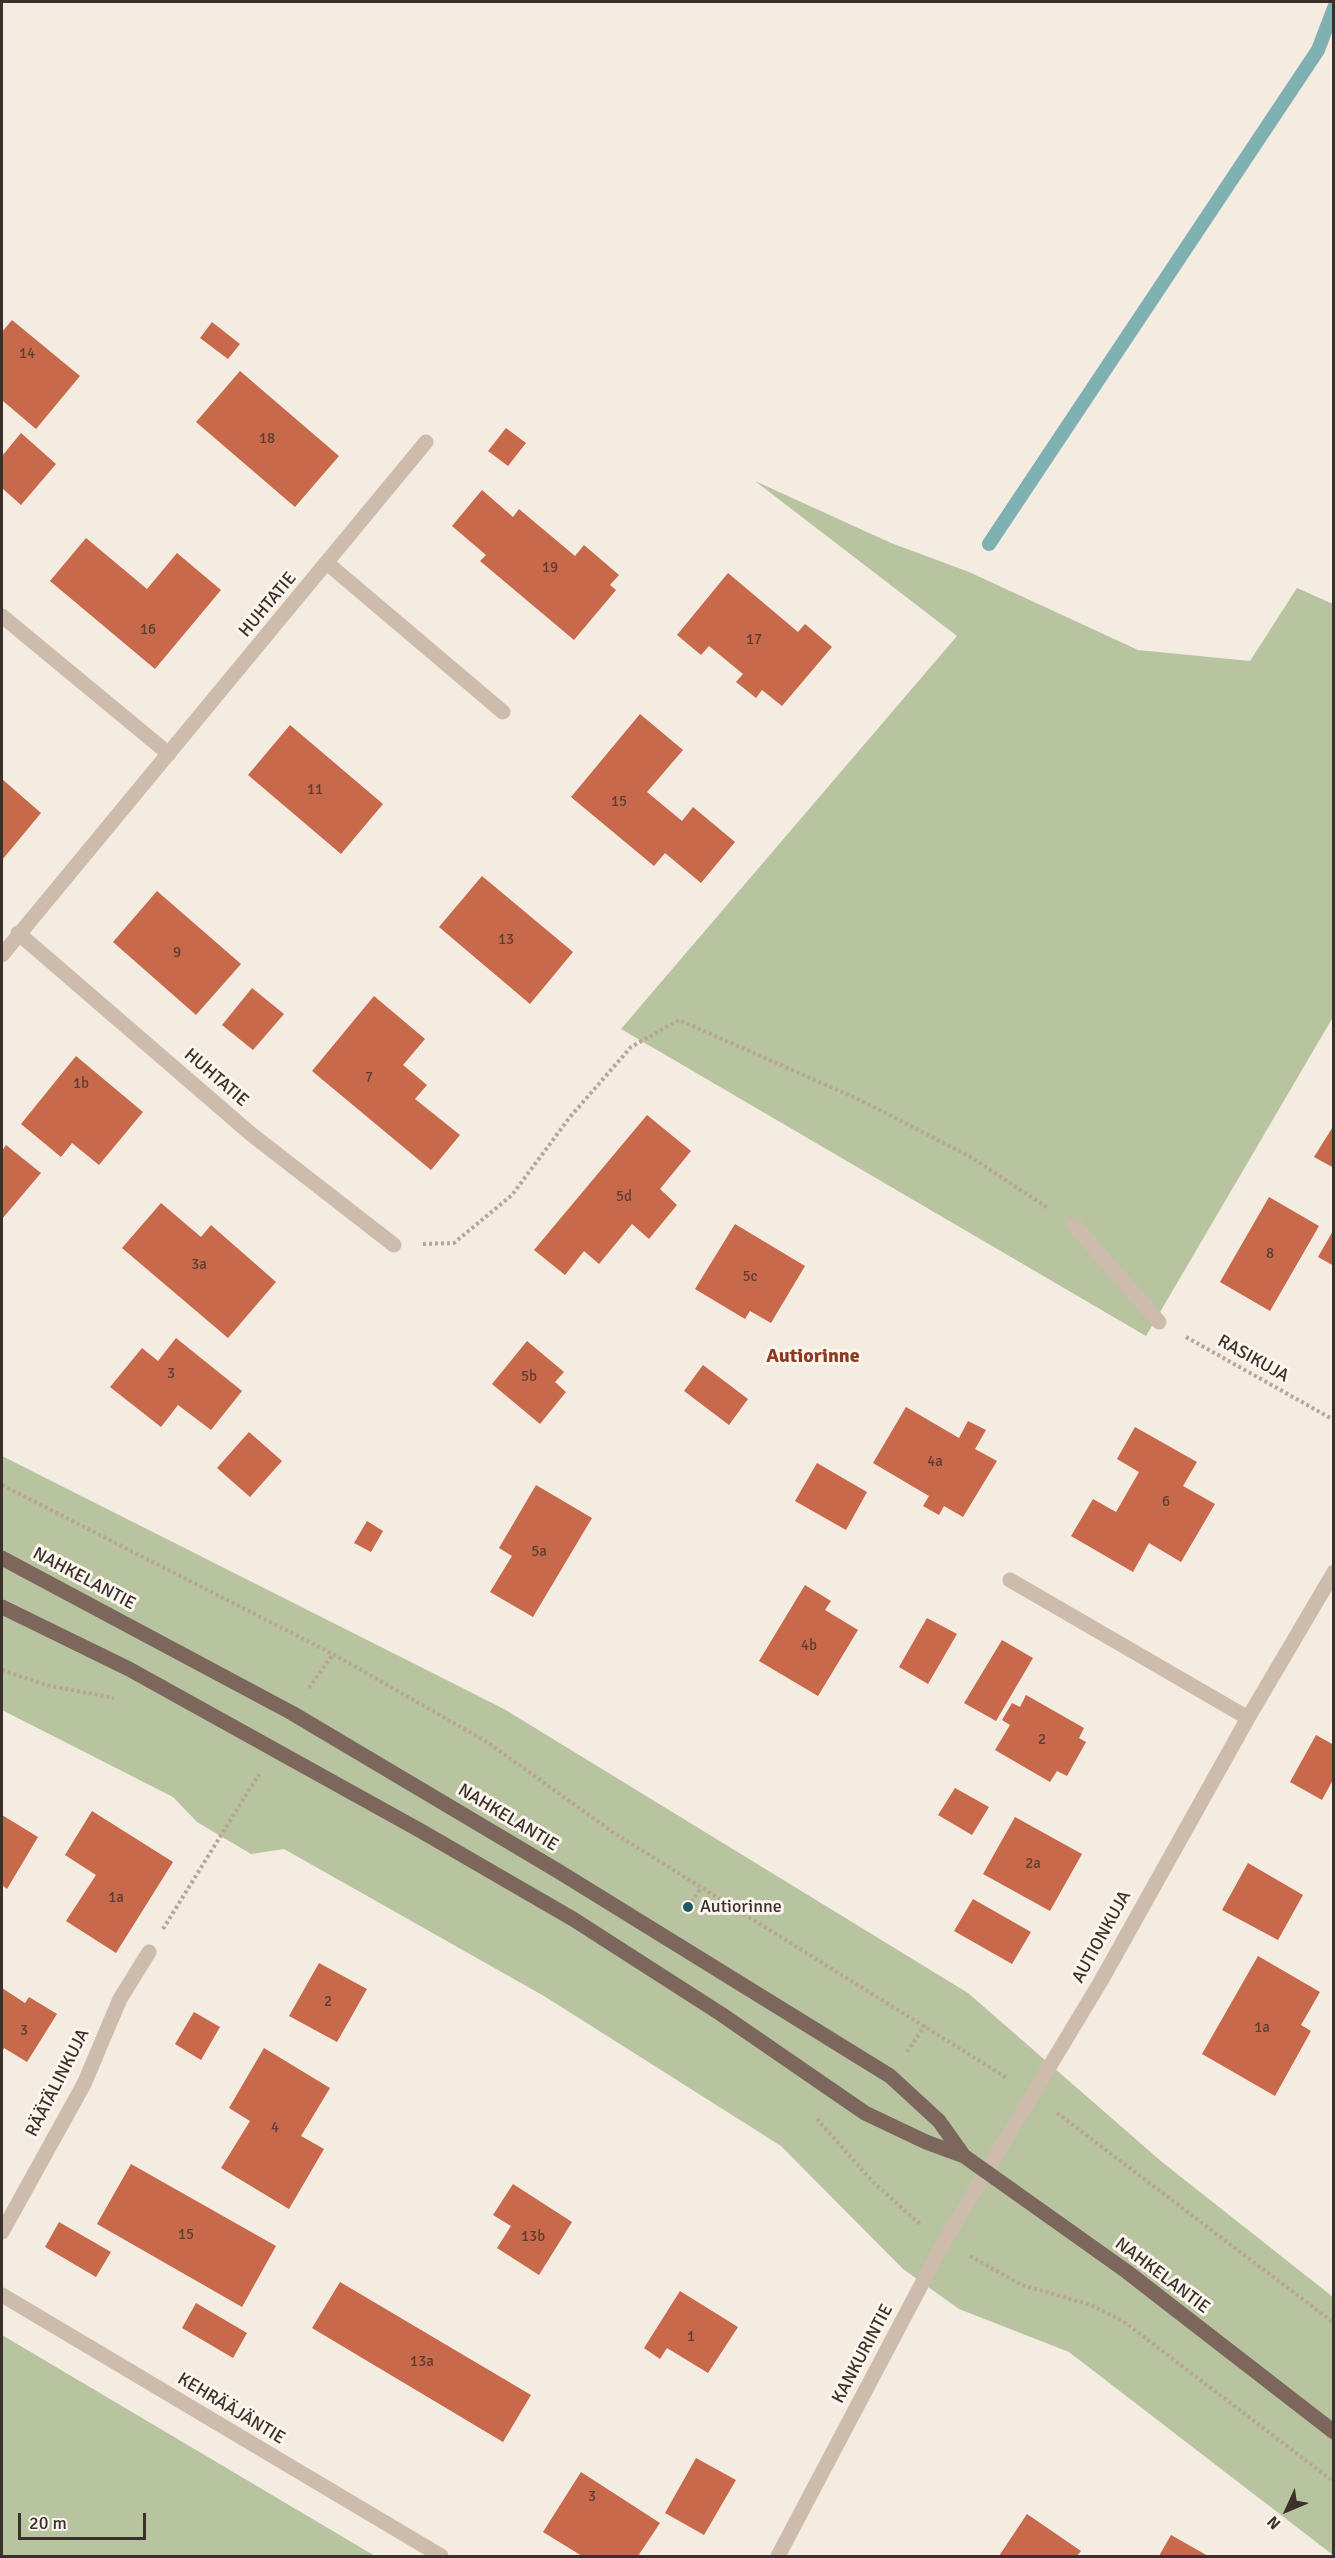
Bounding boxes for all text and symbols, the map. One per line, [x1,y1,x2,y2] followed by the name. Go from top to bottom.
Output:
[19,345,35,363] house number: 14
[259,430,275,448] house number: 18
[542,559,558,577] house number: 19
[235,568,301,642] street label: HUHTATIE
[140,621,156,639] house number: 16
[746,631,762,649] house number: 17
[307,781,323,799] house number: 11
[611,793,627,811] house number: 15
[498,931,514,949] house number: 13
[173,944,181,962] house number: 9
[179,1044,253,1112] street label: HUHTATIE
[365,1069,373,1087] house number: 7
[73,1075,89,1093] house number: 1b
[616,1188,632,1206] house number: 5d
[1266,1245,1274,1263] house number: 8
[191,1256,207,1274] house number: 3a
[742,1268,758,1286] house number: 5c
[1214,1331,1292,1387] street label: RASIKUJA
[766,1345,860,1369] district label: Autiorinne
[167,1365,175,1383] house number: 3
[521,1368,537,1386] house number: 5b
[927,1453,943,1471] house number: 4a
[1162,1493,1170,1511] house number: 6
[29,1543,139,1615] street label: NAHKELANTIE
[531,1543,547,1561] house number: 5a
[801,1637,817,1655] house number: 4b
[1038,1731,1046,1749] house number: 2
[454,1780,562,1856] street label: NAHKELANTIE
[1025,1855,1041,1873] house number: 2a
[1068,1887,1136,1987] street label: AUTIONKUJA
[108,1889,124,1907] house number: 1a
[700,1896,782,1918] place label: Autiorinne
[681,1900,695,1914] marker: Autiorinne
[324,1993,332,2011] house number: 2
[1254,2019,1270,2037] house number: 1a
[20,2022,28,2040] house number: 3
[22,2025,94,2141] street label: RÄÄTÄLINKUJA
[271,2119,279,2137] house number: 4
[178,2226,194,2244] house number: 15
[521,2228,545,2246] house number: 13b
[1110,2233,1214,2319] street label: NAHKELANTIE
[828,2301,898,2407] street label: KANKURINTIE
[687,2328,695,2346] house number: 1
[410,2353,434,2371] house number: 13a
[173,2368,289,2450] street label: KEHRÄÄJÄNTIE
[1257,2480,1317,2540] north arrow
[588,2488,596,2506] house number: 3
[21,2501,148,2539] scale bar
[29,2512,67,2534] text: 20 m
[1263,2512,1285,2533] text: N

